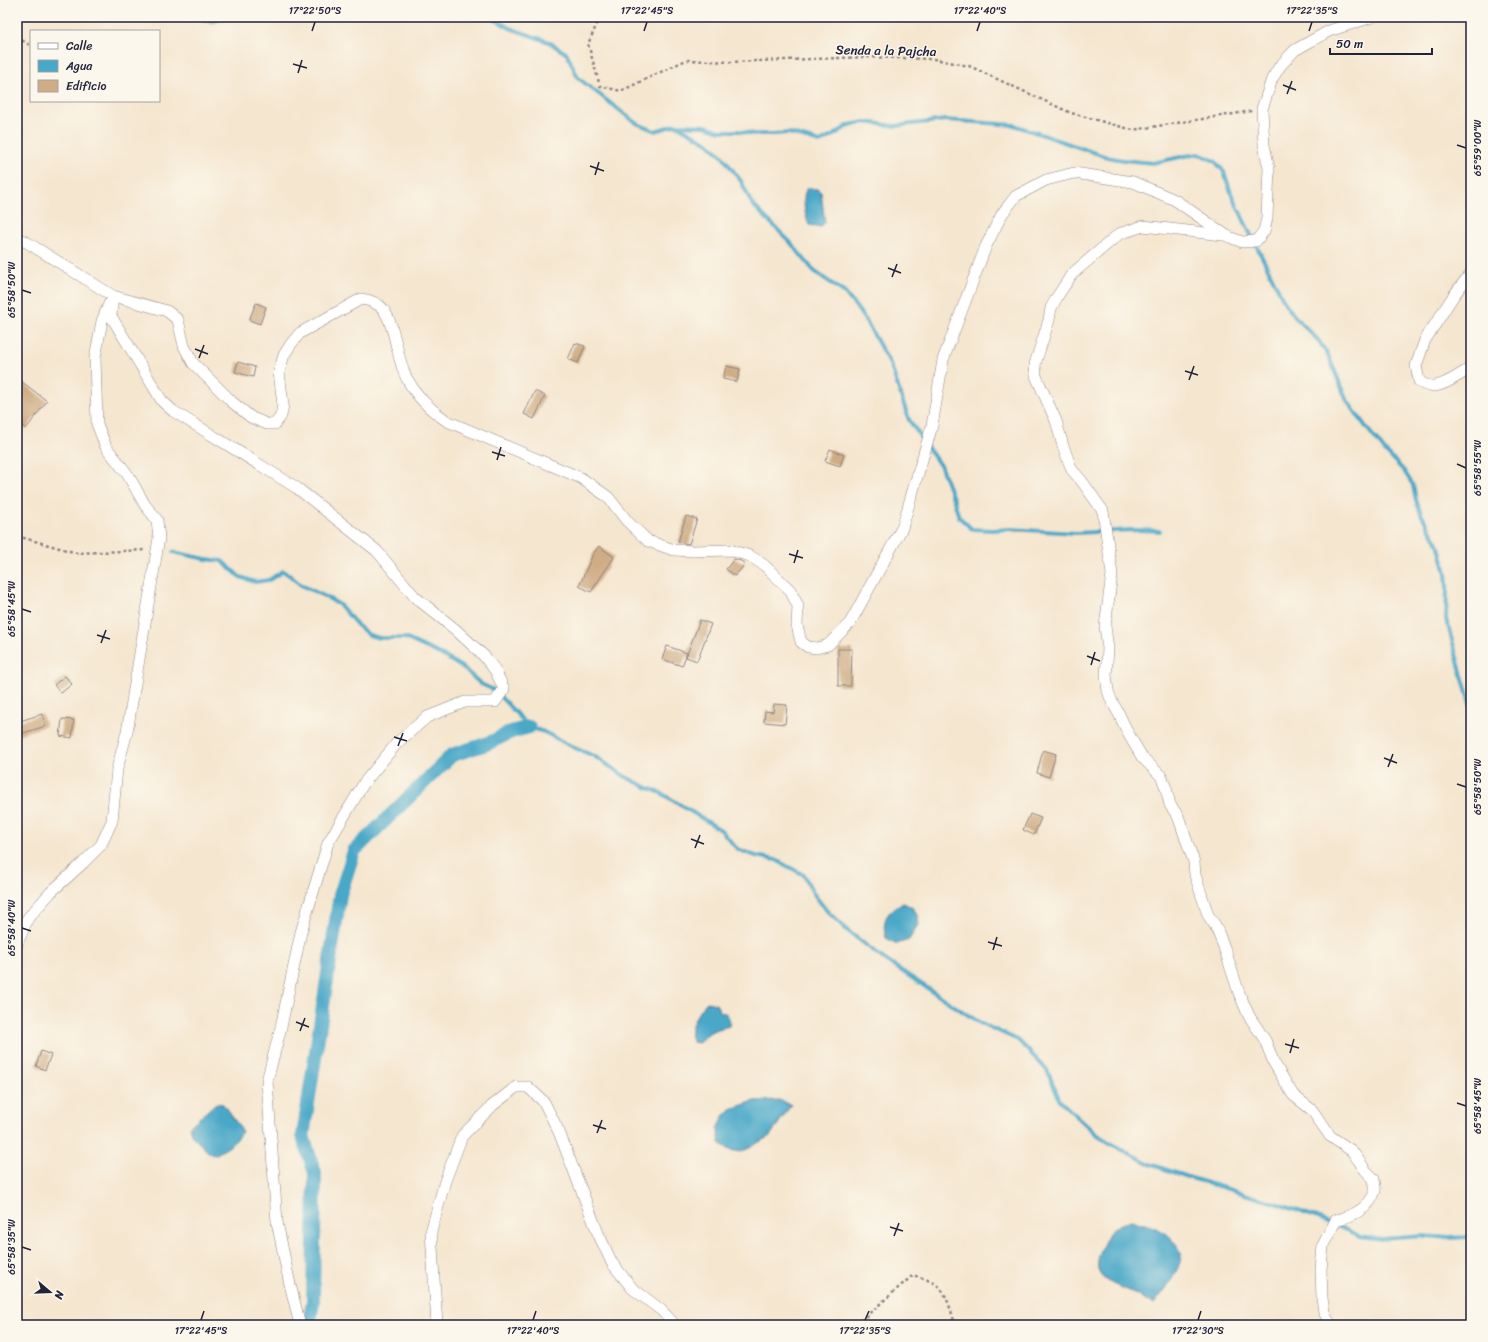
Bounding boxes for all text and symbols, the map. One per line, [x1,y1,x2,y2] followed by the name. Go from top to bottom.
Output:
[289,2,342,20] text: 17°22'50"S
[621,2,674,20] text: 17°22'45"S
[954,2,1007,20] text: 17°22'40"S
[1286,2,1339,20] text: 17°22'35"S
[30,30,160,102] legend
[1330,30,1432,56] scale bar
[1336,33,1363,55] text: 50 m
[66,35,93,57] text: Calle
[835,38,937,63] street label: Senda a la Pajcha
[65,55,93,77] text: Agua
[66,75,106,97] text: Edificio
[1469,119,1487,176] text: 65°59'00"W
[3,262,21,318] text: 65°58'50"W
[1469,440,1487,496] text: 65°58'55"W
[3,581,21,637] text: 65°58'45"W
[1469,759,1487,815] text: 65°58'50"W
[3,900,21,956] text: 65°58'40"W
[1469,1078,1487,1134] text: 65°58'45"W
[3,1219,21,1275] text: 65°58'35"W
[30,1272,70,1312] north arrow
[49,1287,70,1302] text: N
[175,1322,228,1340] text: 17°22'45"S
[507,1322,560,1340] text: 17°22'40"S
[839,1322,892,1340] text: 17°22'35"S
[1172,1322,1225,1340] text: 17°22'30"S

